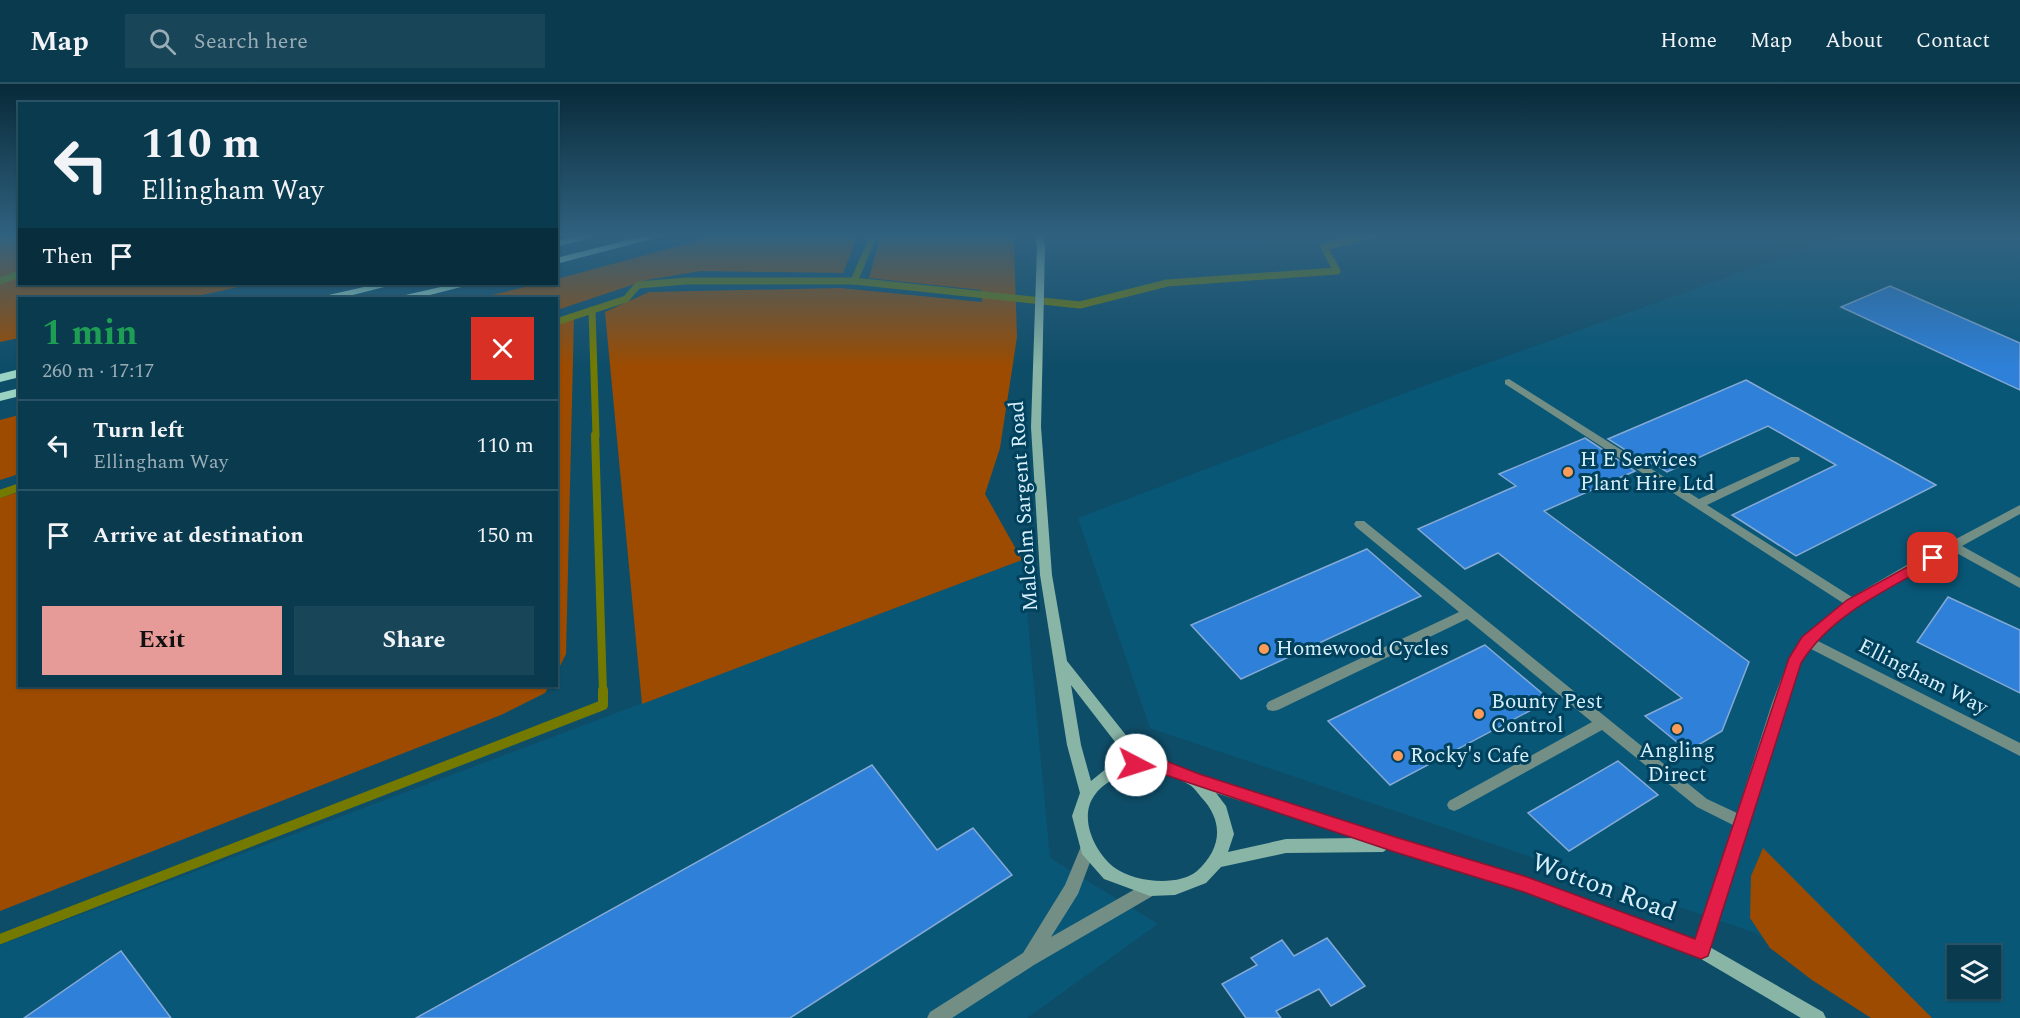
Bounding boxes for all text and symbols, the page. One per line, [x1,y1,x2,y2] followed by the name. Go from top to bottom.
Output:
[125,14,545,68] search box
[30,20,89,63] text: Map
[146,25,179,58] icon: search
[194,25,308,58] text: Search here
[1660,25,1717,57] text: Home
[1750,25,1792,57] text: Map
[1825,25,1883,57] text: About
[1916,25,1990,57] text: Contact
[141,113,260,176] text: 110 m
[42,126,120,204] icon: left
[141,170,324,212] text: Ellingham Way
[42,240,93,273] text: Then
[105,240,138,273] icon: arrive
[42,306,138,361] text: 1 min
[471,317,534,380] button: close
[42,356,154,386] text: 260 m · 17:17
[1001,400,1047,612] street label: Malcolm Sargent Road
[93,414,185,447] text: Turn left
[42,429,75,462] icon: left
[477,429,534,462] text: 110 m
[1580,444,1715,500] place label: H E Services Plant Hire Ltd
[93,447,228,477] text: Ellingham Way
[1561,465,1575,479] marker: H E Services Plant Hire Ltd
[42,519,75,552] icon: arrive
[93,519,304,552] text: Arrive at destination
[477,519,534,552] text: 150 m
[1907,532,1958,583] pin
[1916,541,1949,574] icon: arrive
[42,606,282,675] button: Exit
[294,606,534,675] button: Share
[1852,630,1994,724] street label: Ellingham Way
[1276,633,1449,665] place label: Homewood Cycles
[1257,642,1271,656] marker: Homewood Cycles
[1491,686,1603,742] place label: Bounty Pest Control
[1472,707,1486,721] marker: Bounty Pest Control
[1670,722,1684,736] marker: Angling Direct
[1104,733,1168,797] position arrow
[1639,735,1715,791] place label: Angling Direct
[1410,740,1529,772] place label: Rocky's Cafe
[1391,749,1405,763] marker: Rocky's Cafe
[1526,842,1682,932] street label: Wotton Road
[1947,945,2001,999] map controls
[1947,945,2001,999] button: layers

